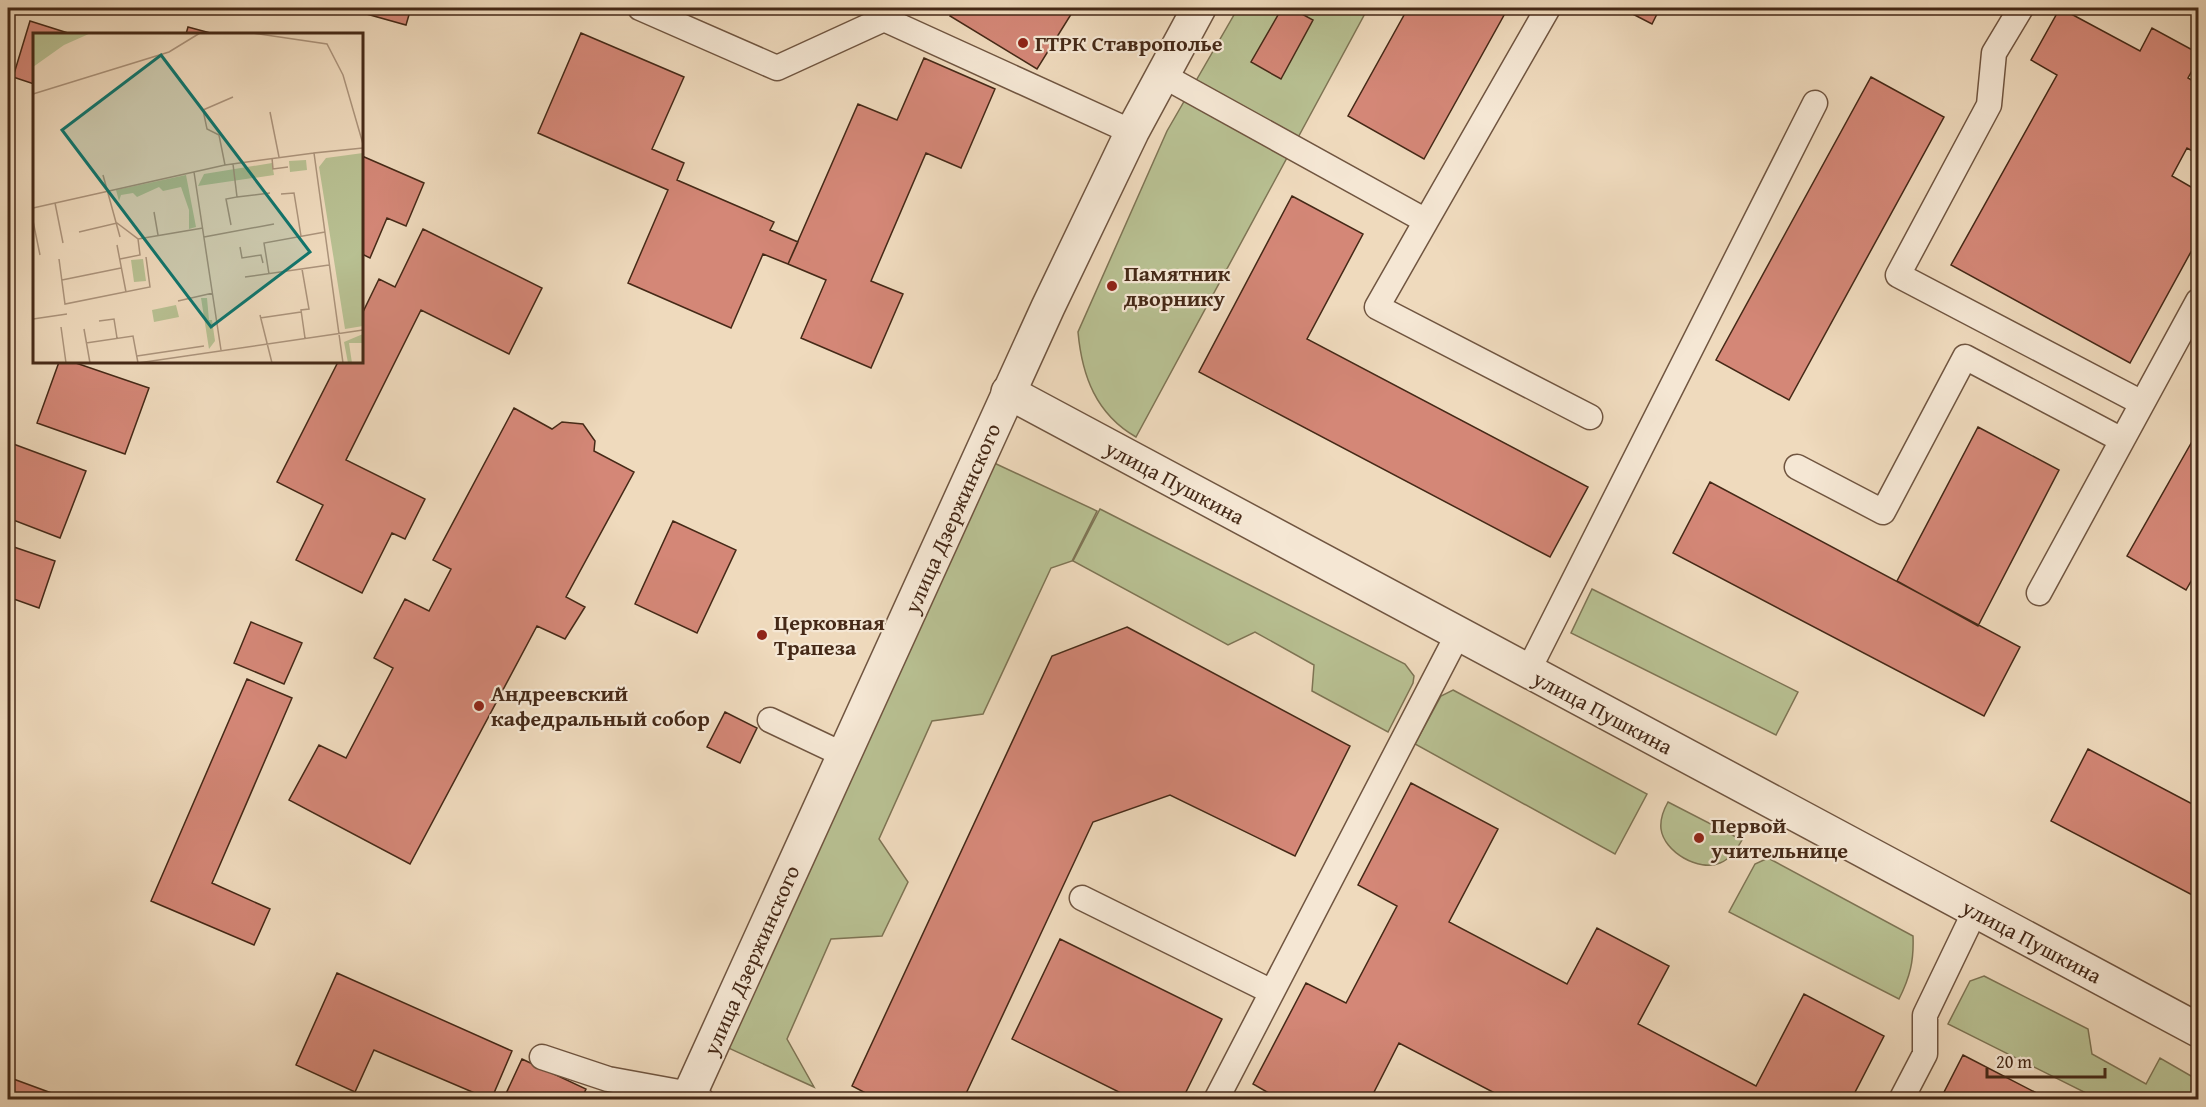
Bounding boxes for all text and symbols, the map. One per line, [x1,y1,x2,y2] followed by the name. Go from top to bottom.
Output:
[1035,27,1223,59] place label: ГТРК Ставрополье
[33,33,363,363] inset map
[1016,36,1030,50] marker: ГТРК Ставрополье
[1124,257,1231,314] place label: Памятник дворнику
[1105,279,1119,293] marker: Памятник дворнику
[895,418,1008,619] street label: улица Дзержинского
[1099,431,1251,533] street label: улица Пушкина
[774,606,885,663] place label: Церковная Трапеза
[755,628,769,642] marker: Церковная Трапеза
[1527,661,1679,763] street label: улица Пушкина
[491,677,710,734] place label: Андреевский кафедральный собор
[472,699,486,713] marker: Андреевский кафедральный собор
[1710,809,1848,866] place label: Первой учительнице
[1692,831,1706,845] marker: Первой учительнице
[694,860,807,1061] street label: улица Дзержинского
[1956,890,2108,992] street label: улица Пушкина
[1987,1041,2106,1079] scale bar
[1996,1048,2032,1075] text: 20 m

